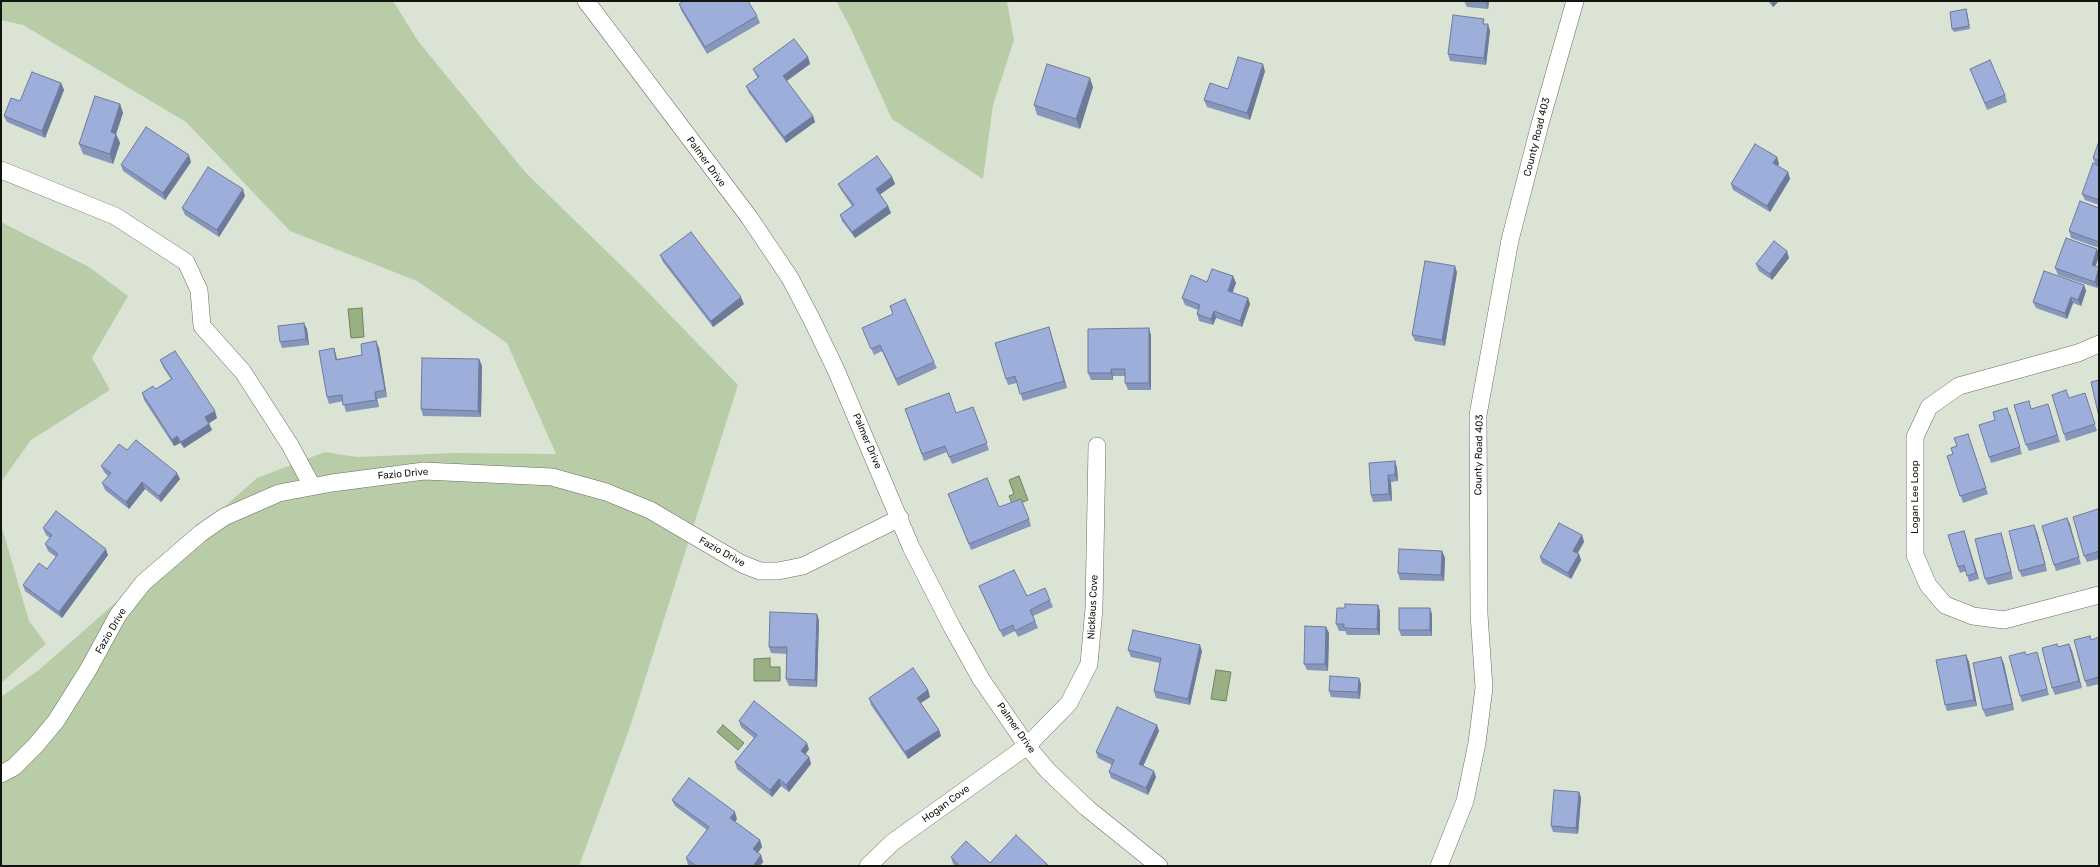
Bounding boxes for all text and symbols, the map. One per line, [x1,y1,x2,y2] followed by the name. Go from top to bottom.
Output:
[1521,96,1553,178] street label: County Road 403
[684,135,728,189] street label: Palmer Drive
[850,411,884,471] street label: Palmer Drive
[1472,414,1486,496] street label: County Road 403
[1909,460,1921,534] street label: Logan Lee Loop
[377,466,429,482] street label: Fazio Drive
[697,534,747,570] street label: Fazio Drive
[1085,574,1101,640] street label: Nicklaus Cove
[93,606,129,656] street label: Fazio Drive
[994,700,1038,756] street label: Palmer Drive
[920,783,972,825] street label: Hogan Cove

